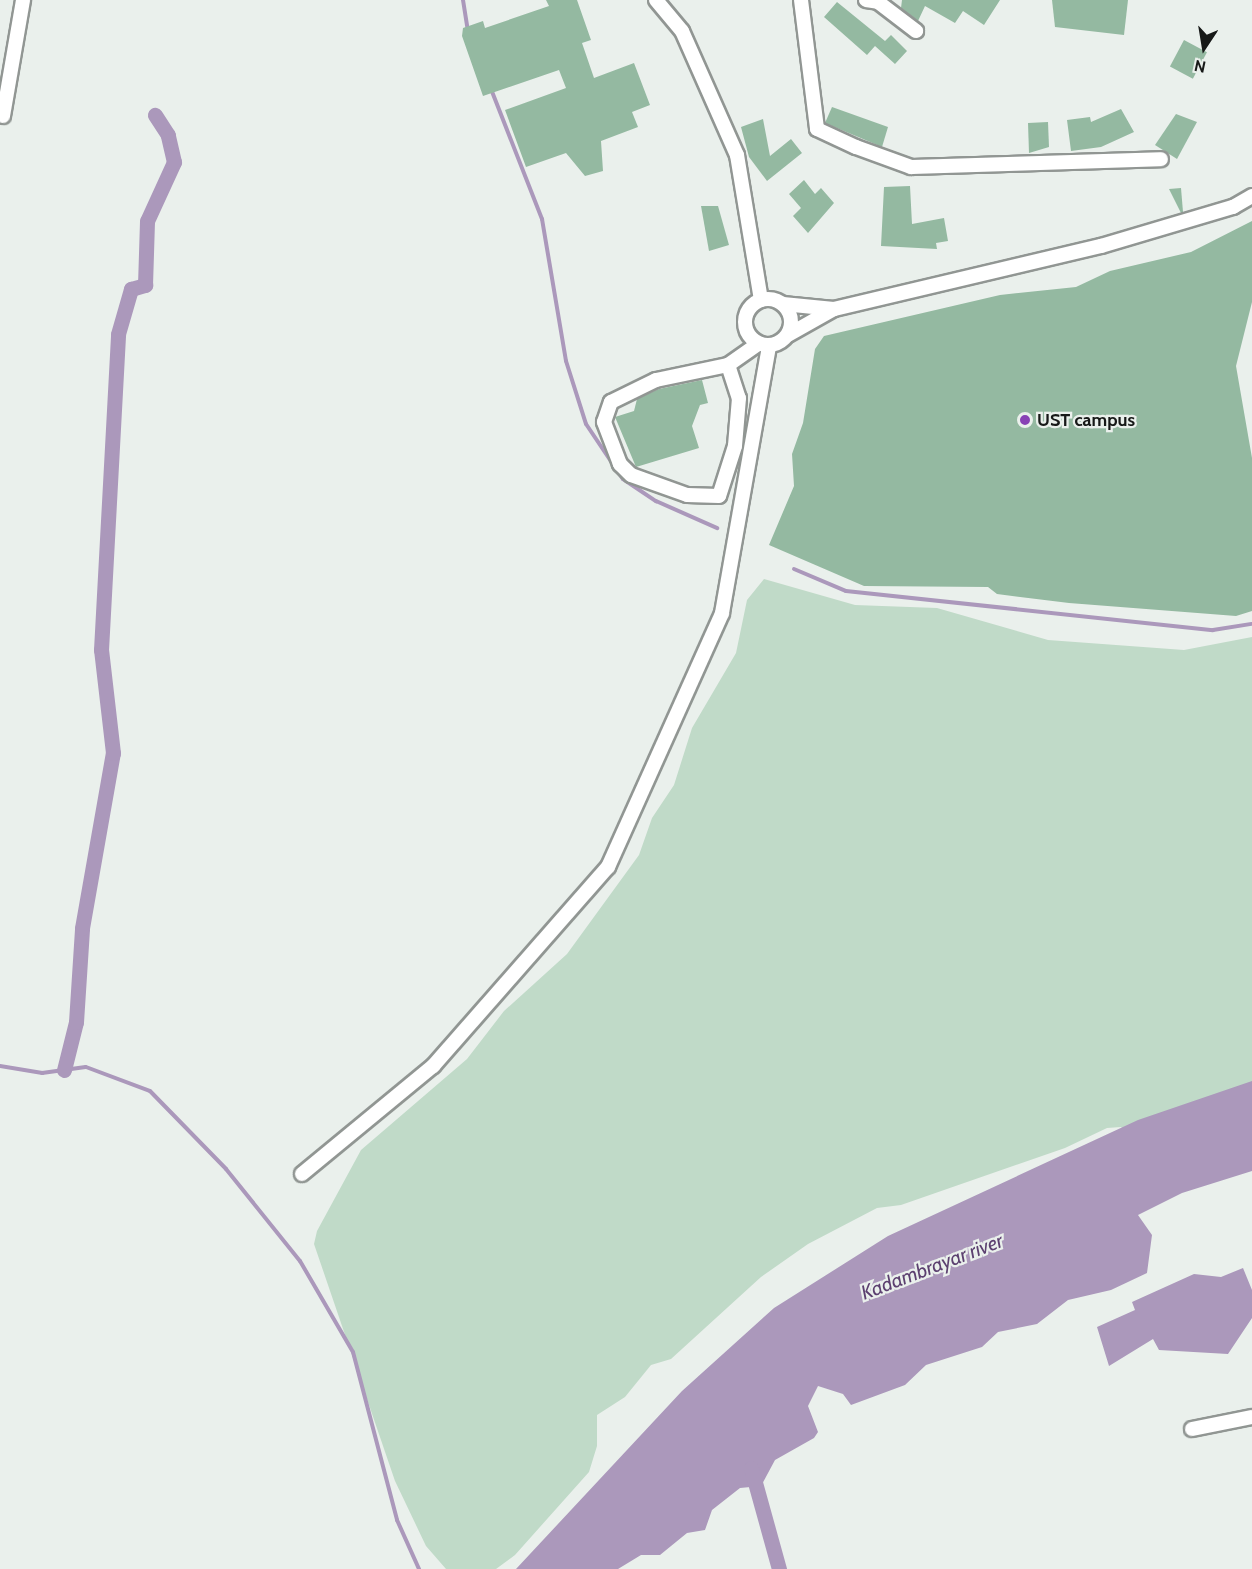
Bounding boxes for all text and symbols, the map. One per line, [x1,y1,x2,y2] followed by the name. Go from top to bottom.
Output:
[1174,18,1234,78] north arrow
[1193,56,1208,77] text: N
[1037,409,1135,431] place label: UST campus
[1018,413,1032,427] marker: UST campus
[858,1229,1006,1305] water label: Kadambrayar river

